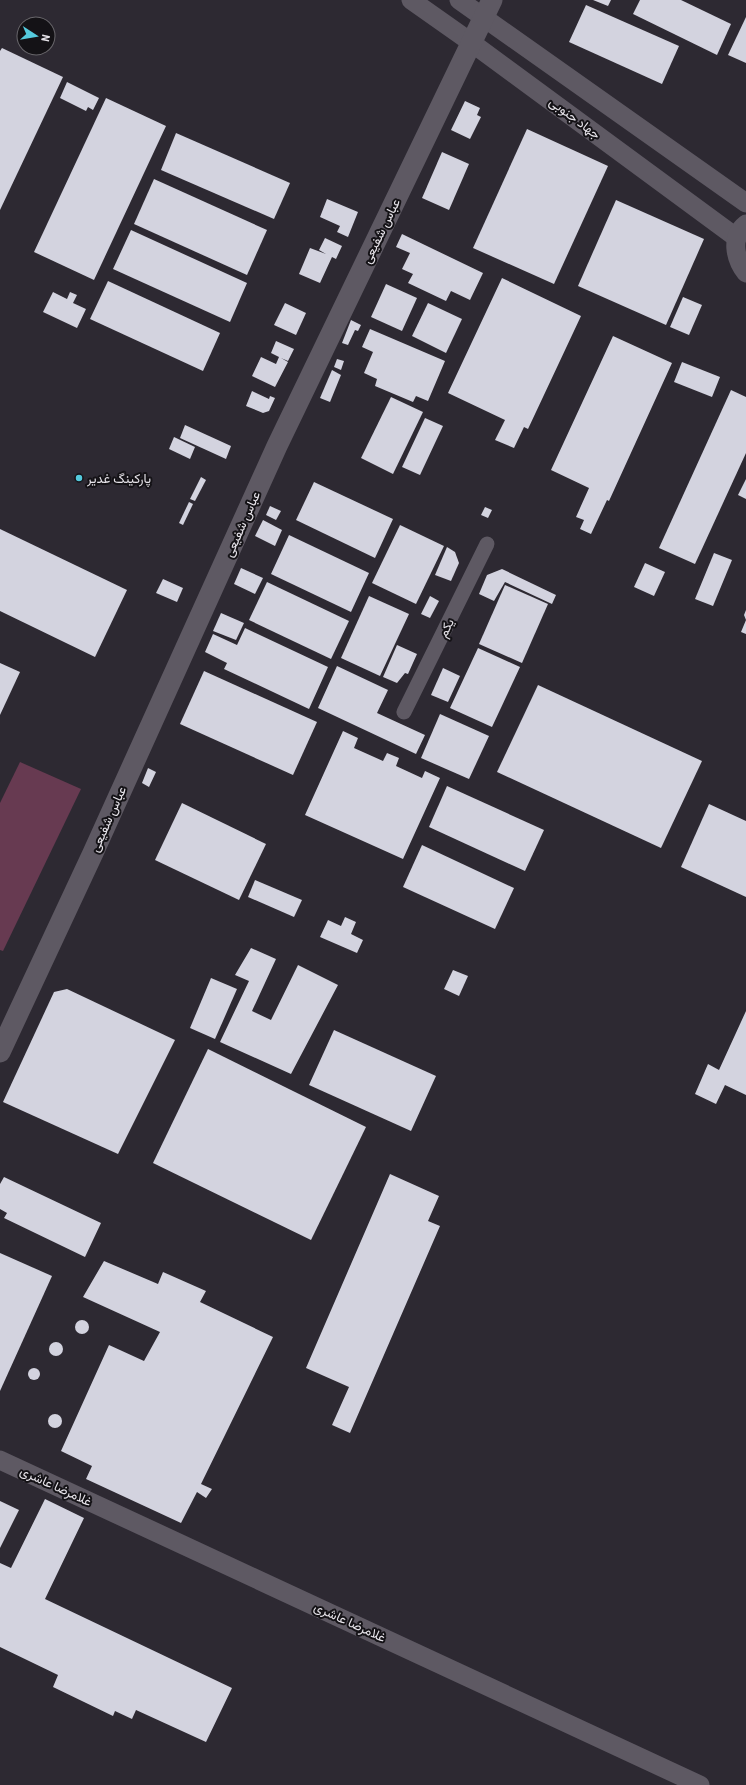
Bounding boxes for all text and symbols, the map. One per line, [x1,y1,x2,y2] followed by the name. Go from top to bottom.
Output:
[16,16,56,56] north arrow
[38,33,52,43] text: N
[546,94,604,143] street label: جهاد جنوبی
[359,196,404,266] street label: عباس شفیعی
[86,471,151,488] place label: پارکینگ غدیر
[74,473,84,483] marker: پارکینگ غدیر
[221,489,264,560] street label: عباس شفیعی
[435,616,458,640] street label: یکم
[87,784,130,855] street label: عباس شفیعی
[17,1463,94,1510] street label: غلامرضا عاشری
[311,1599,388,1646] street label: غلامرضا عاشری

